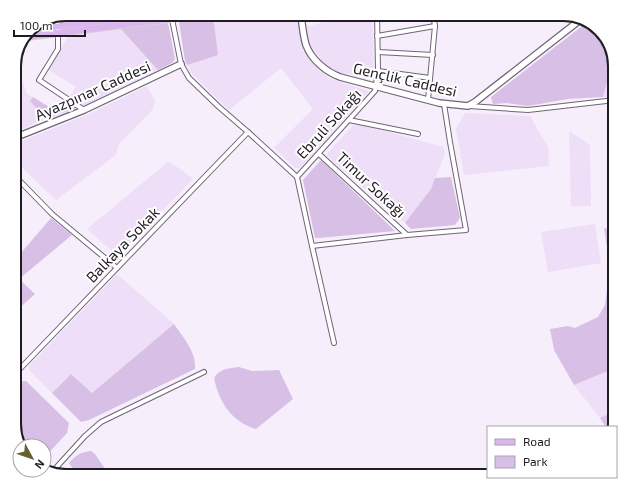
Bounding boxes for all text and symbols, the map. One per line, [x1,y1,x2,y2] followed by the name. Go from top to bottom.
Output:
[14,12,85,38] scale bar
[20,18,52,32] text: 100 m
[32,57,153,124] street label: Ayazpınar Caddesi
[351,58,459,101] street label: Gençlik Caddesi
[292,85,364,162] street label: Ebruli Sokağı
[333,148,410,221] street label: Timur Sokağı
[82,203,163,286] street label: Balkaya Sokak
[487,426,617,478] legend
[523,434,551,448] text: Road
[12,438,52,478] north arrow
[523,454,548,468] text: Park
[32,458,48,472] text: N

